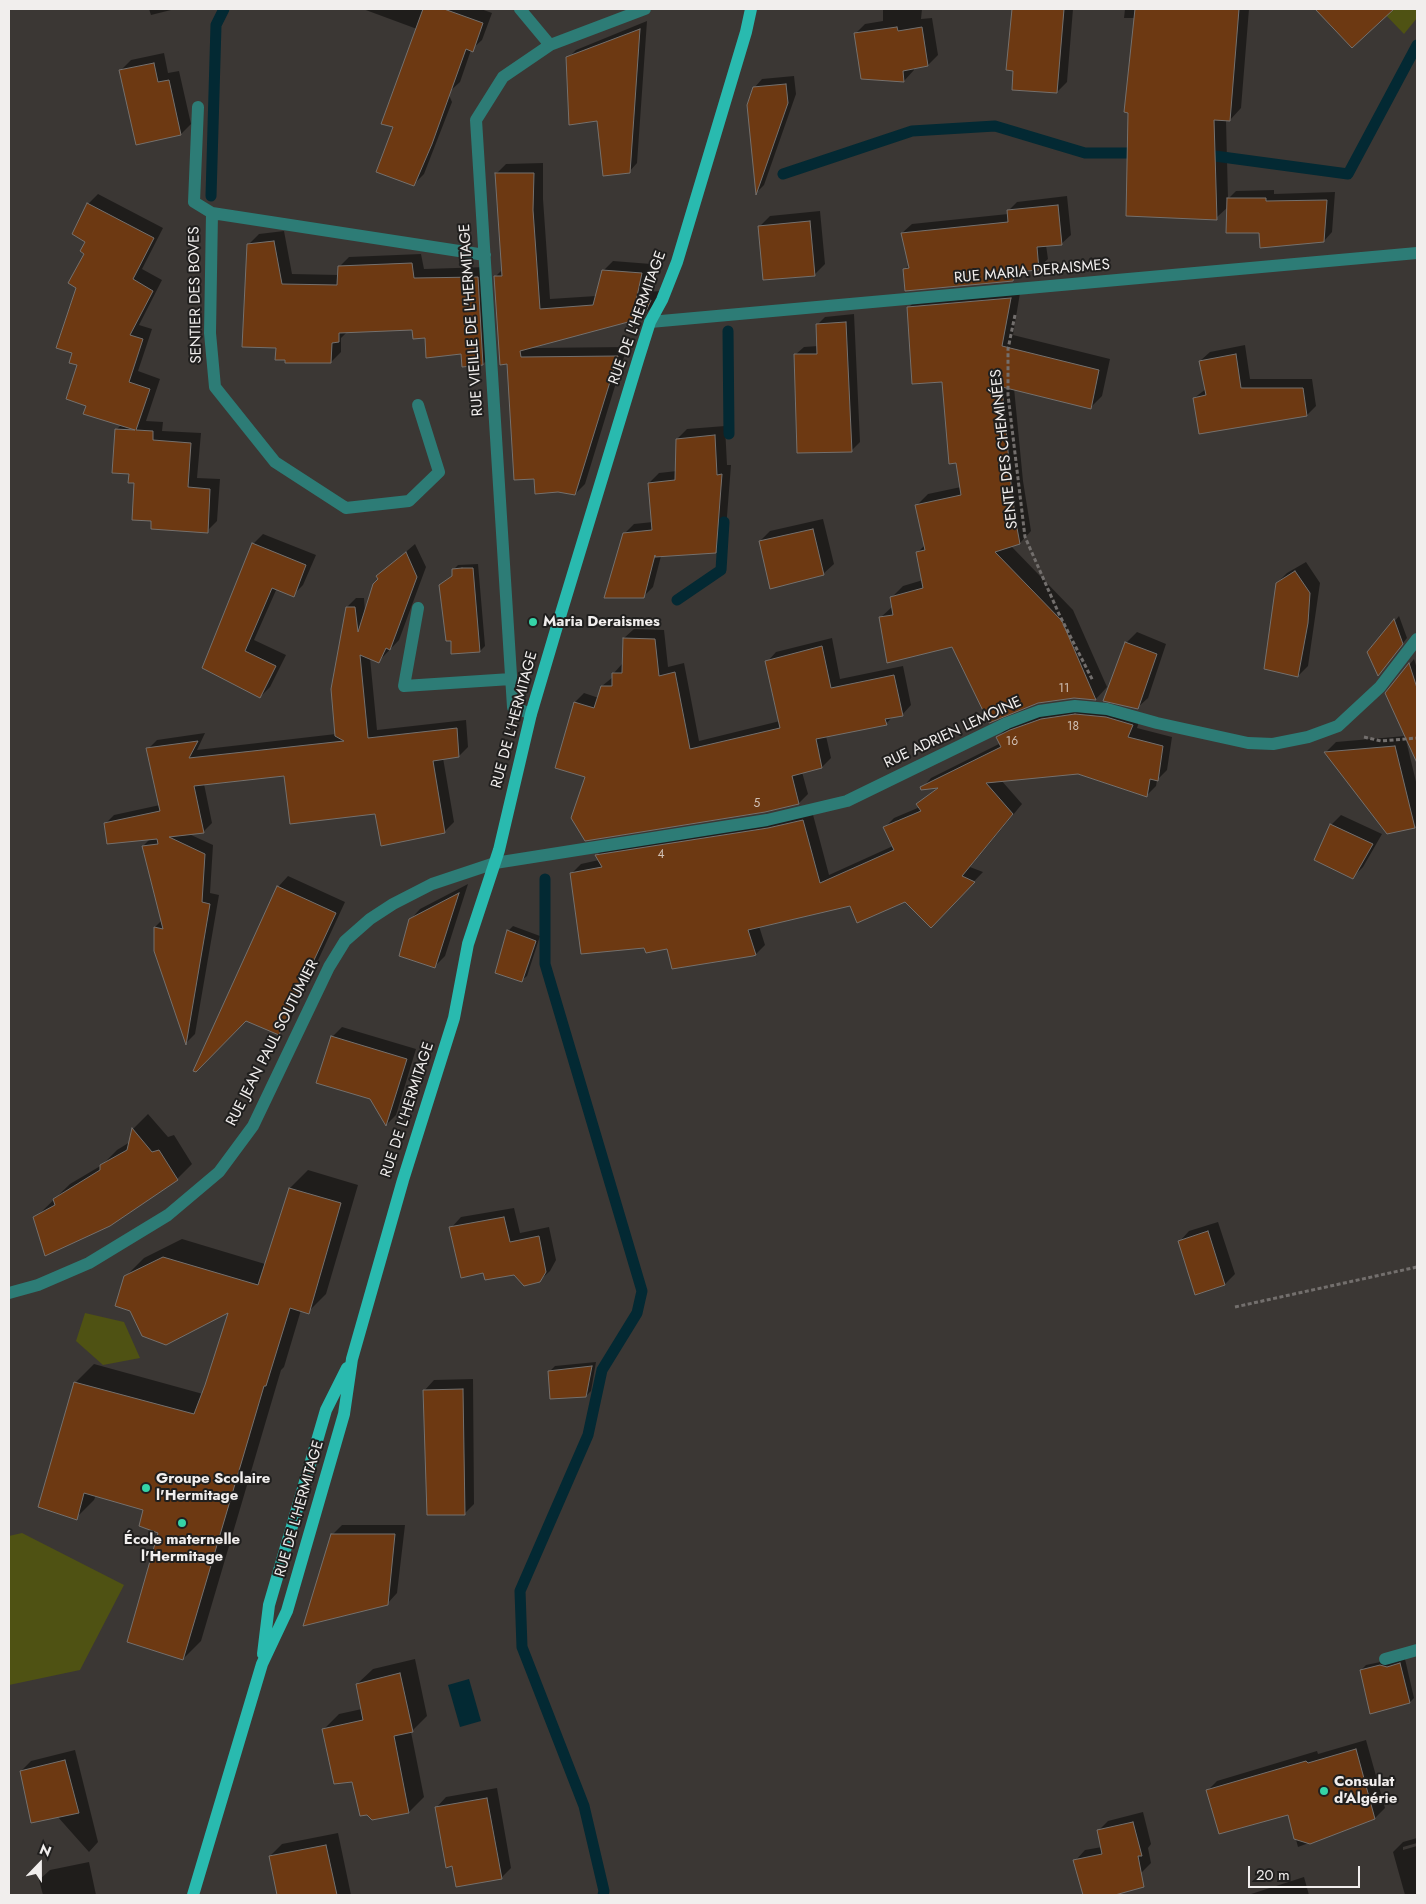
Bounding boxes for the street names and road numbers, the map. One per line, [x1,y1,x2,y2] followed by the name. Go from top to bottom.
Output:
[456,223,488,417] street label: RUE VIEILLE DE L'HERMITAGE
[186,226,206,364] street label: SENTIER DES BOVES
[605,249,671,387] street label: RUE DE L'HERMITAGE
[953,256,1111,288] street label: RUE MARIA DERAISMES
[988,368,1022,530] street label: SENTE DES CHEMINÉES
[488,649,542,791] street label: RUE DE L'HERMITAGE
[881,693,1025,773] street label: RUE ADRIEN LEMOINE
[223,957,323,1129] street label: RUE JEAN PAUL SOUTUMIER
[378,1040,438,1180] street label: RUE DE L'HERMITAGE
[272,1439,328,1579] street label: RUE DE L'HERMITAGE

